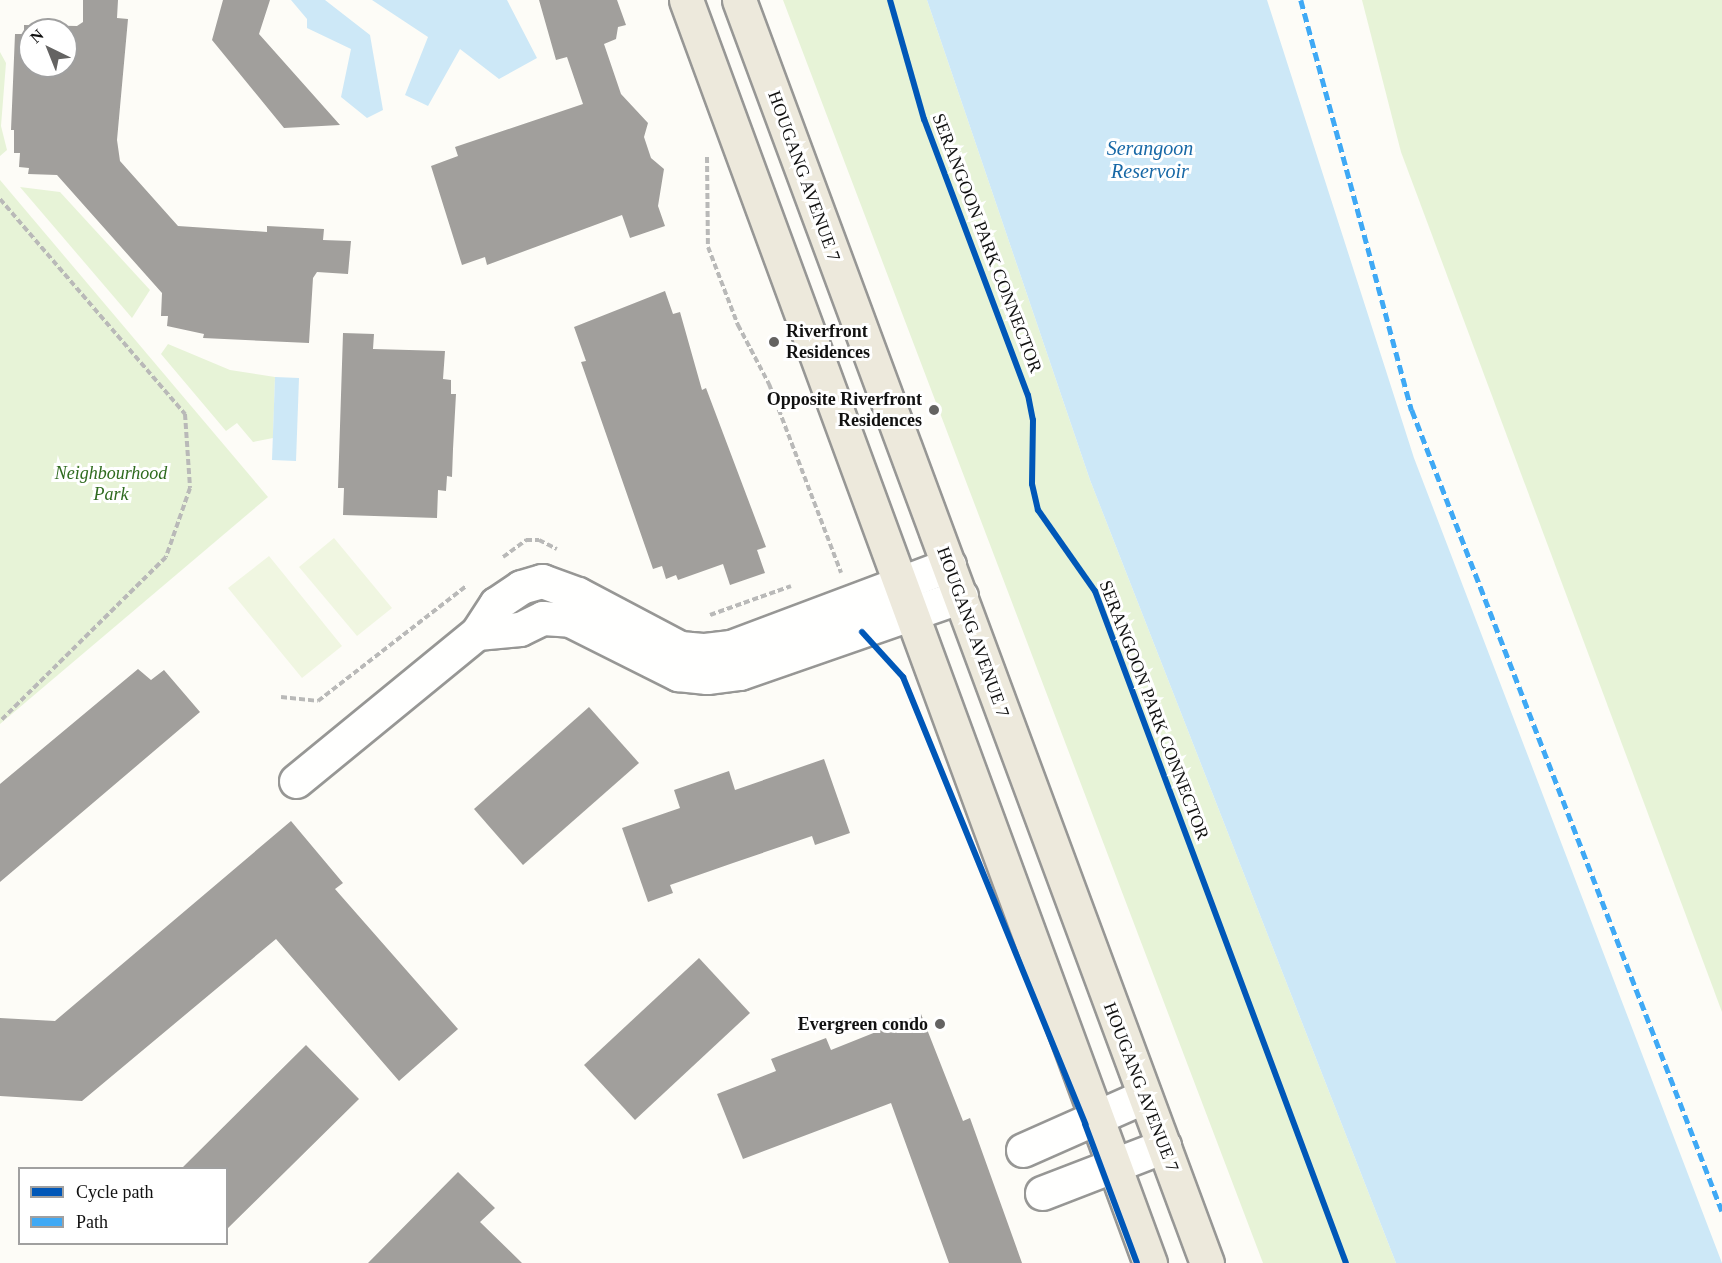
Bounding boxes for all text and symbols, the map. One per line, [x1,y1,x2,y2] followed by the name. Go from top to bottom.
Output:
[18,18,78,78] north arrow
[27,26,47,46] text: N
[764,90,844,262] street label: HOUGANG AVENUE 7
[929,114,1045,372] street label: SERANGOON PARK CONNECTOR
[1100,137,1200,184] water label: Serangoon Reservoir
[786,321,885,364] place label: Riverfront Residences
[767,335,781,349] marker: Riverfront Residences
[747,389,922,432] place label: Opposite Riverfront Residences
[927,403,941,417] marker: Opposite Riverfront Residences
[45,463,177,506] park label: Neighbourhood Park
[933,546,1013,718] street label: HOUGANG AVENUE 7
[1096,581,1212,839] street label: SERANGOON PARK CONNECTOR
[1100,1002,1182,1172] street label: HOUGANG AVENUE 7
[780,1013,928,1035] place label: Evergreen condo
[933,1017,947,1031] marker: Evergreen condo
[18,1167,228,1245] legend
[76,1182,153,1202] text: Cycle path
[76,1212,108,1232] text: Path

